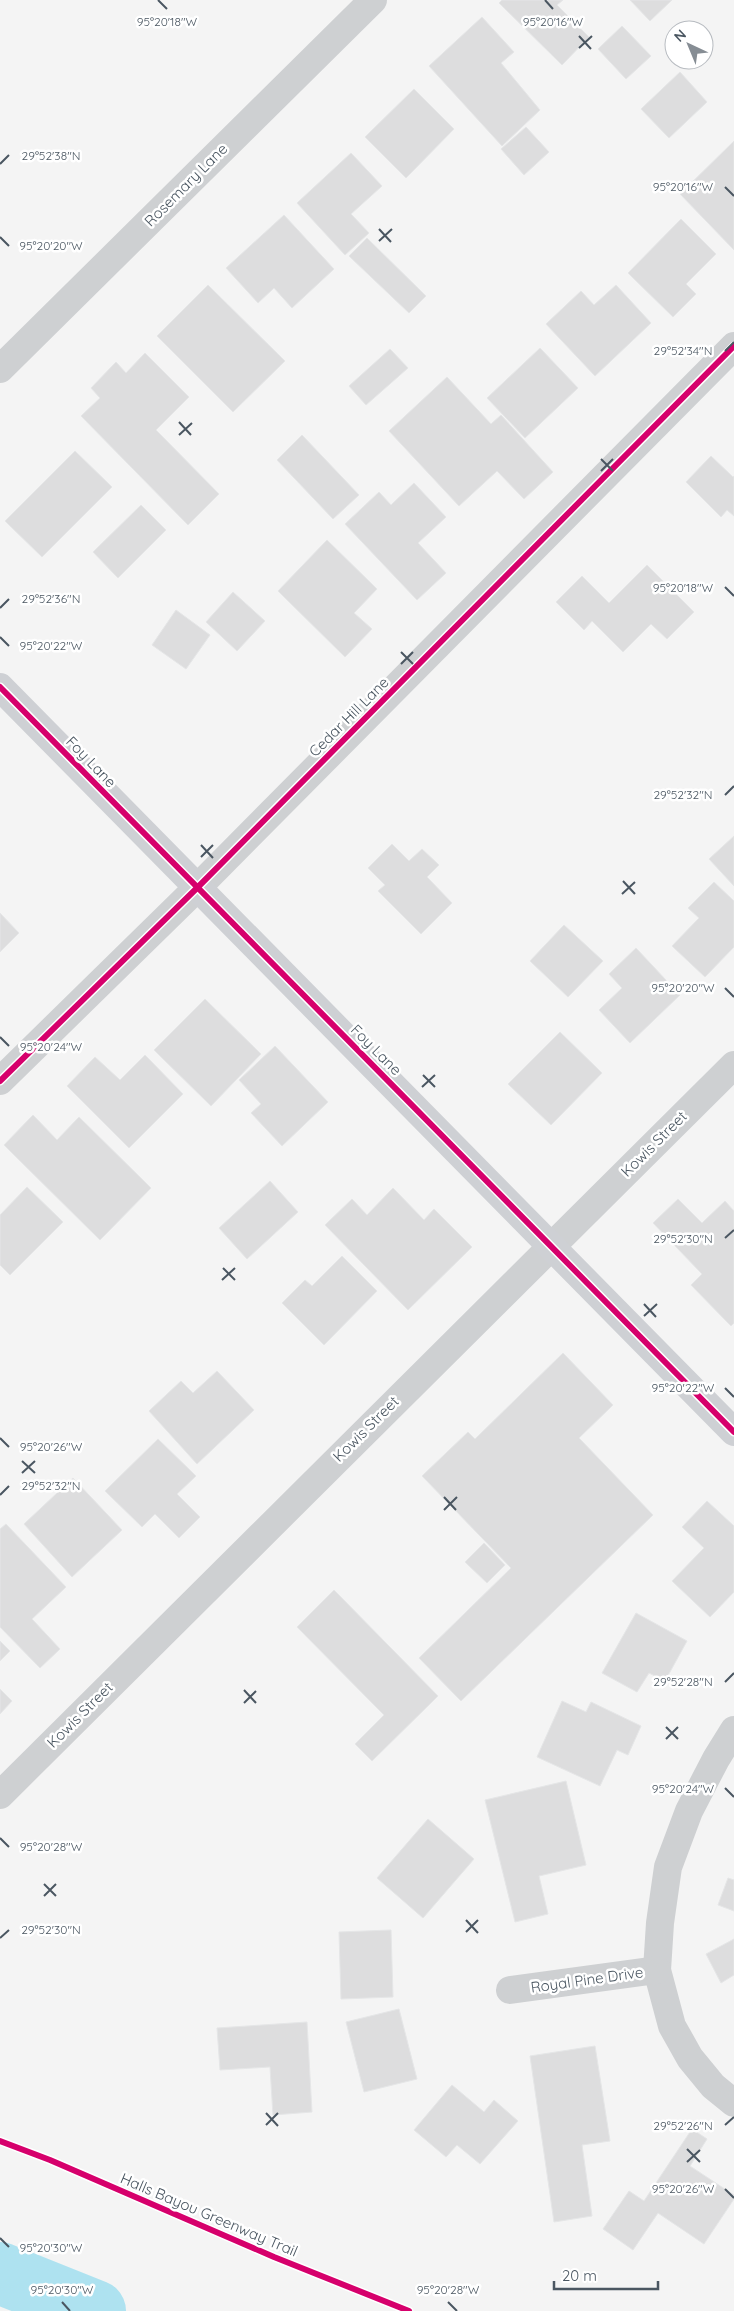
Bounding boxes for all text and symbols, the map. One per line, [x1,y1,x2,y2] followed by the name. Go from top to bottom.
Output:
[137,14,198,29] text: 95°20'18"W
[523,14,584,29] text: 95°20'16"W
[664,20,714,70] north arrow
[670,26,690,46] text: N
[140,139,231,230] street label: Rosemary Lane
[22,148,80,163] text: 29°52'38"N
[653,179,714,194] text: 95°20'16"W
[19,238,83,253] text: 95°20'20"W
[654,343,712,358] text: 29°52'34"N
[653,580,714,595] text: 95°20'18"W
[22,591,80,606] text: 29°52'36"N
[20,638,83,653] text: 95°20'22"W
[305,673,393,761] street label: Cedar Hill Lane
[62,732,120,791] street label: Foy Lane
[653,787,713,802] text: 29°52'32"N
[651,980,715,995] text: 95°20'20"W
[347,1020,406,1079] street label: Foy Lane
[20,1039,83,1054] text: 95°20'24"W
[617,1107,691,1181] street label: Kowis Street
[653,1231,713,1246] text: 29°52'30"N
[652,1380,715,1395] text: 95°20'22"W
[329,1392,403,1466] street label: Kowis Street
[20,1439,83,1454] text: 95°20'26"W
[21,1478,81,1493] text: 29°52'32"N
[653,1674,713,1689] text: 29°52'28"N
[43,1678,117,1752] street label: Kowis Street
[652,1781,715,1796] text: 95°20'24"W
[20,1839,83,1854] text: 95°20'28"W
[21,1922,81,1937] text: 29°52'30"N
[529,1962,645,1997] street label: Royal Pine Drive
[653,2118,713,2133] text: 29°52'26"N
[118,2168,301,2261] street label: Halls Bayou Greenway Trail
[652,2181,715,2196] text: 95°20'26"W
[20,2240,83,2255] text: 95°20'30"W
[554,2258,658,2290] scale bar
[562,2266,597,2285] text: 20 m
[31,2282,94,2297] text: 95°20'30"W
[417,2282,480,2297] text: 95°20'28"W

